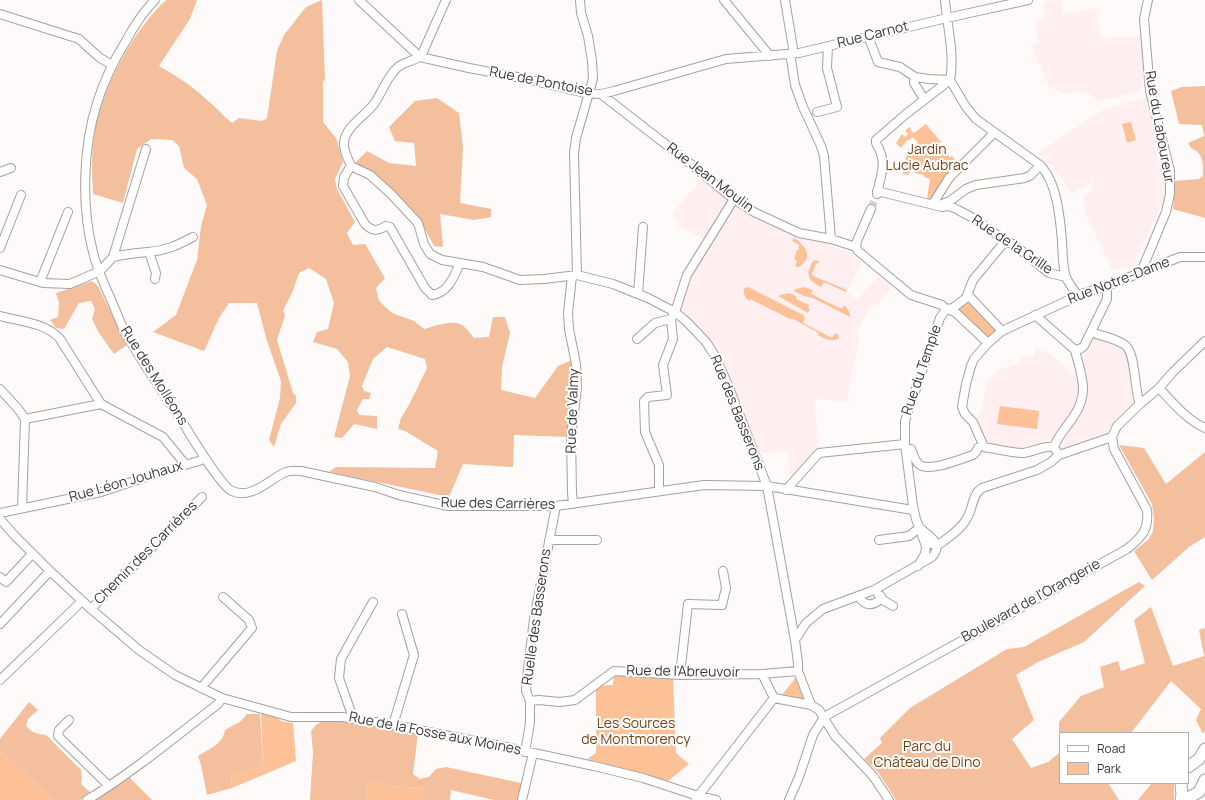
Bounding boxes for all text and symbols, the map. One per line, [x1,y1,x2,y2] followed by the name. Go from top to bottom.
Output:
[835,18,911,52] street label: Rue Carnot
[488,64,594,100] street label: Rue de Pontoise
[1141,70,1177,184] street label: Rue du Laboureur
[663,140,757,216] street label: Rue Jean Moulin
[885,142,969,174] park label: Jardin Lucie Aubrac
[968,212,1056,278] street label: Rue de la Grille
[1066,254,1172,308] street label: Rue Notre-Dame
[117,323,191,429] street label: Rue des Molléons
[899,323,945,417] street label: Rue du Temple
[706,353,768,473] street label: Rue des Basserons
[563,368,583,454] street label: Rue de Valmy
[67,458,185,506] street label: Rue Léon Jouhaux
[441,495,555,513] street label: Rue des Carrières
[91,498,201,608] street label: Chemin des Carrières
[519,548,555,686] street label: Ruelle des Basserons
[959,556,1103,646] street label: Boulevard de l'Orangerie
[626,663,740,681] street label: Rue de l'Abreuvoir
[347,709,523,759] street label: Rue de la Fosse aux Moines
[581,716,691,748] park label: Les Sources de Montmorency
[1059,732,1189,784] legend
[874,739,980,772] park label: Parc du Château de Dino
[1097,740,1125,757] text: Road
[1097,760,1121,777] text: Park

